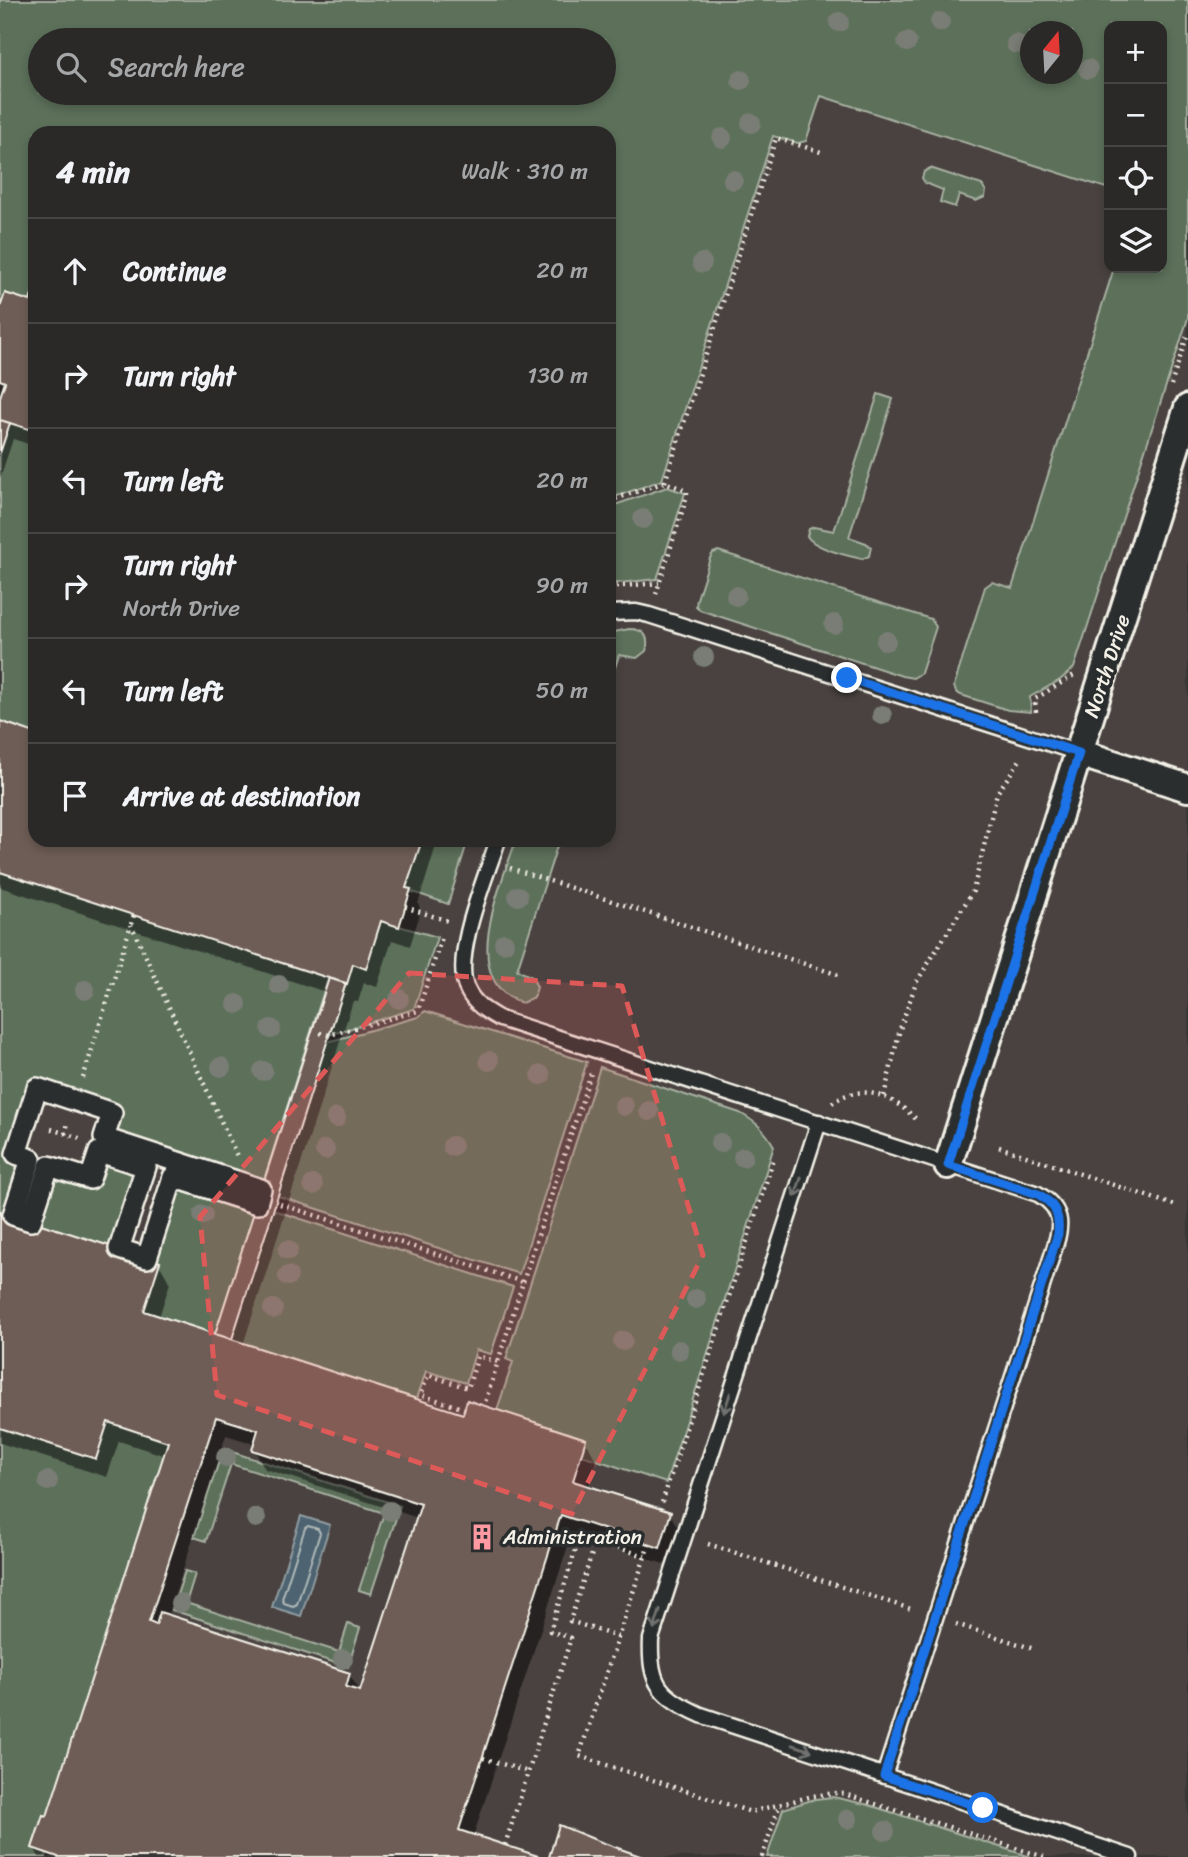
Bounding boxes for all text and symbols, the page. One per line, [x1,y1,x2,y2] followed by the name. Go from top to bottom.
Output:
[1020,21,1083,84] north arrow
[1104,21,1167,273] map controls
[1104,21,1167,84] button: +
[28,28,616,105] search box
[108,44,245,90] text: Search here
[52,48,90,86] icon: search
[1104,84,1167,147] button: −
[56,145,130,199] text: 4 min
[1104,147,1167,210] button: locate
[461,151,588,192] text: Walk · 310 m
[1104,210,1167,273] button: layers
[123,248,226,294] text: Continue
[537,250,588,291] text: 20 m
[56,252,94,290] icon: ahead
[123,353,236,399] text: Turn right
[527,355,588,396] text: 130 m
[56,357,94,395] icon: right
[123,458,223,504] text: Turn left
[537,460,588,501] text: 20 m
[56,462,94,500] icon: left
[123,542,236,588] text: Turn right
[536,565,588,606] text: 90 m
[56,567,94,605] icon: right
[123,588,240,629] text: North Drive
[1072,609,1142,723] street label: North Drive
[831,662,862,693] route end
[123,668,223,714] text: Turn left
[536,670,588,711] text: 50 m
[56,672,94,710] icon: left
[123,773,360,819] text: Arrive at destination
[56,777,94,815] icon: arrive
[791,1176,804,1198] one-way arrow
[720,1392,732,1414] one-way arrow
[502,1518,642,1556] place label: Administration
[467,1522,497,1552] building icon: Administration
[650,1608,662,1630] one-way arrow
[790,1743,812,1755] one-way arrow
[967,1792,998,1823] route start

